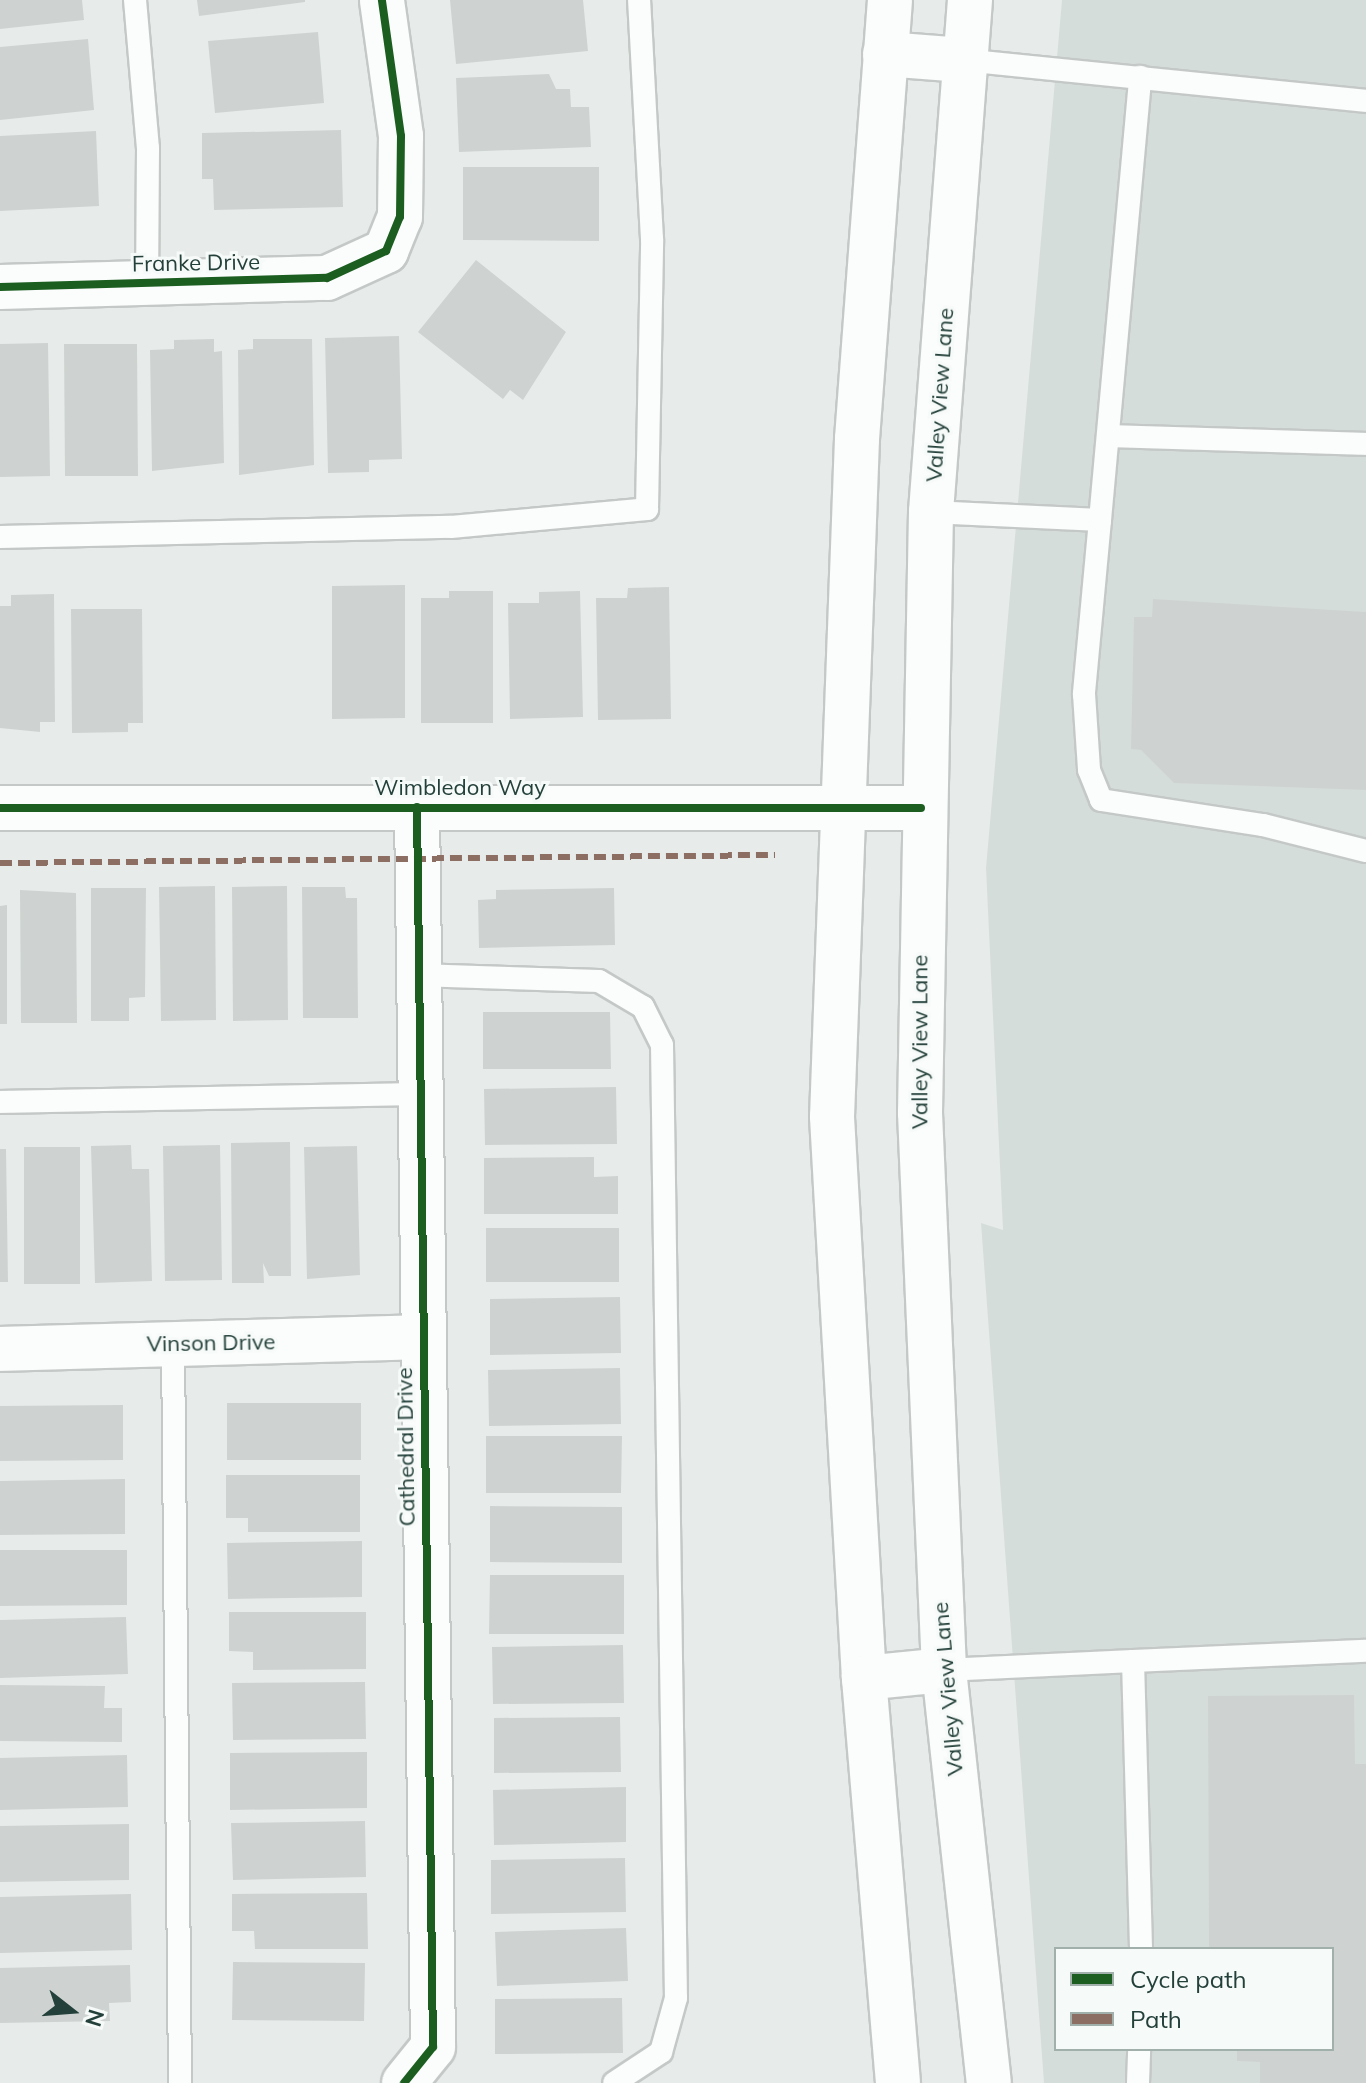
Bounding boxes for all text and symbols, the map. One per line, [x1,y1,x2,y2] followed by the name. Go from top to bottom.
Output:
[132,249,260,277] street label: Franke Drive
[921,307,959,483] street label: Valley View Lane
[374,775,546,801] street label: Wimbledon Way
[907,955,933,1129] street label: Valley View Lane
[146,1329,276,1357] street label: Vinson Drive
[391,1367,421,1527] street label: Cathedral Drive
[927,1601,969,1777] street label: Valley View Lane
[1054,1947,1334,2051] legend
[1130,1964,1247,1994] text: Cycle path
[32,1971,112,2051] north arrow
[1130,2004,1182,2034] text: Path
[79,2006,111,2030] text: N

